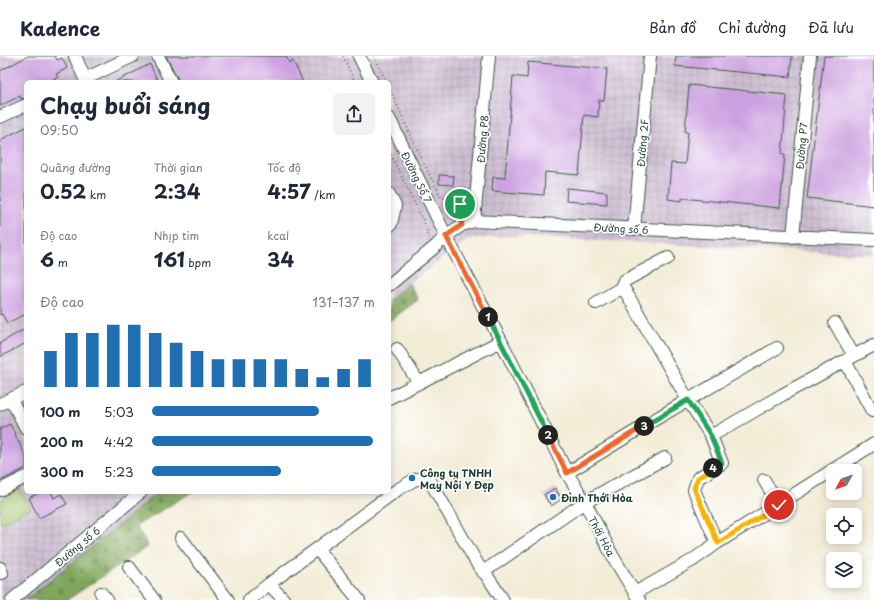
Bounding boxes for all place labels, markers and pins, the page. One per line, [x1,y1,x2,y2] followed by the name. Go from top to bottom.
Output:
[443,187,477,221] pin
[478,307,498,327] pin: 1
[634,416,654,436] pin: 3
[538,425,558,445] pin: 2
[703,458,723,478] pin: 4
[420,465,494,492] place label: Công ty TNHH May Nội Y Đẹp
[407,473,417,483] marker: Công ty TNHH May Nội Y Đẹp
[762,488,796,522] pin
[561,490,633,505] place label: Đình Thới Hòa
[548,492,558,502] marker: Đình Thới Hòa

